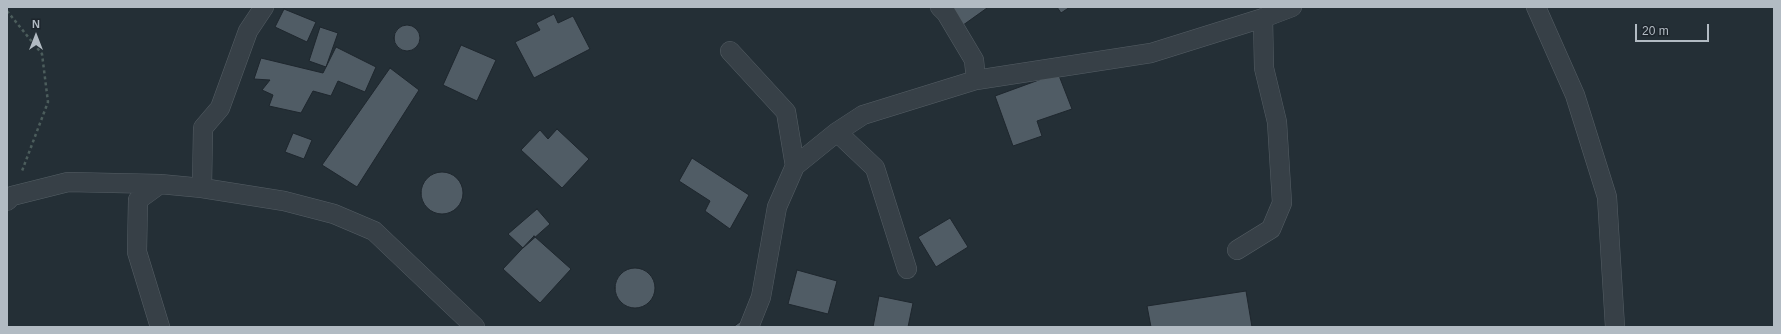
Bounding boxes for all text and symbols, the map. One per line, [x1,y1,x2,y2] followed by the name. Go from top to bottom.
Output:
[16,16,56,56] north arrow
[1637,16,1711,42] scale bar
[32,18,40,30] text: N
[1642,24,1669,38] text: 20 m

